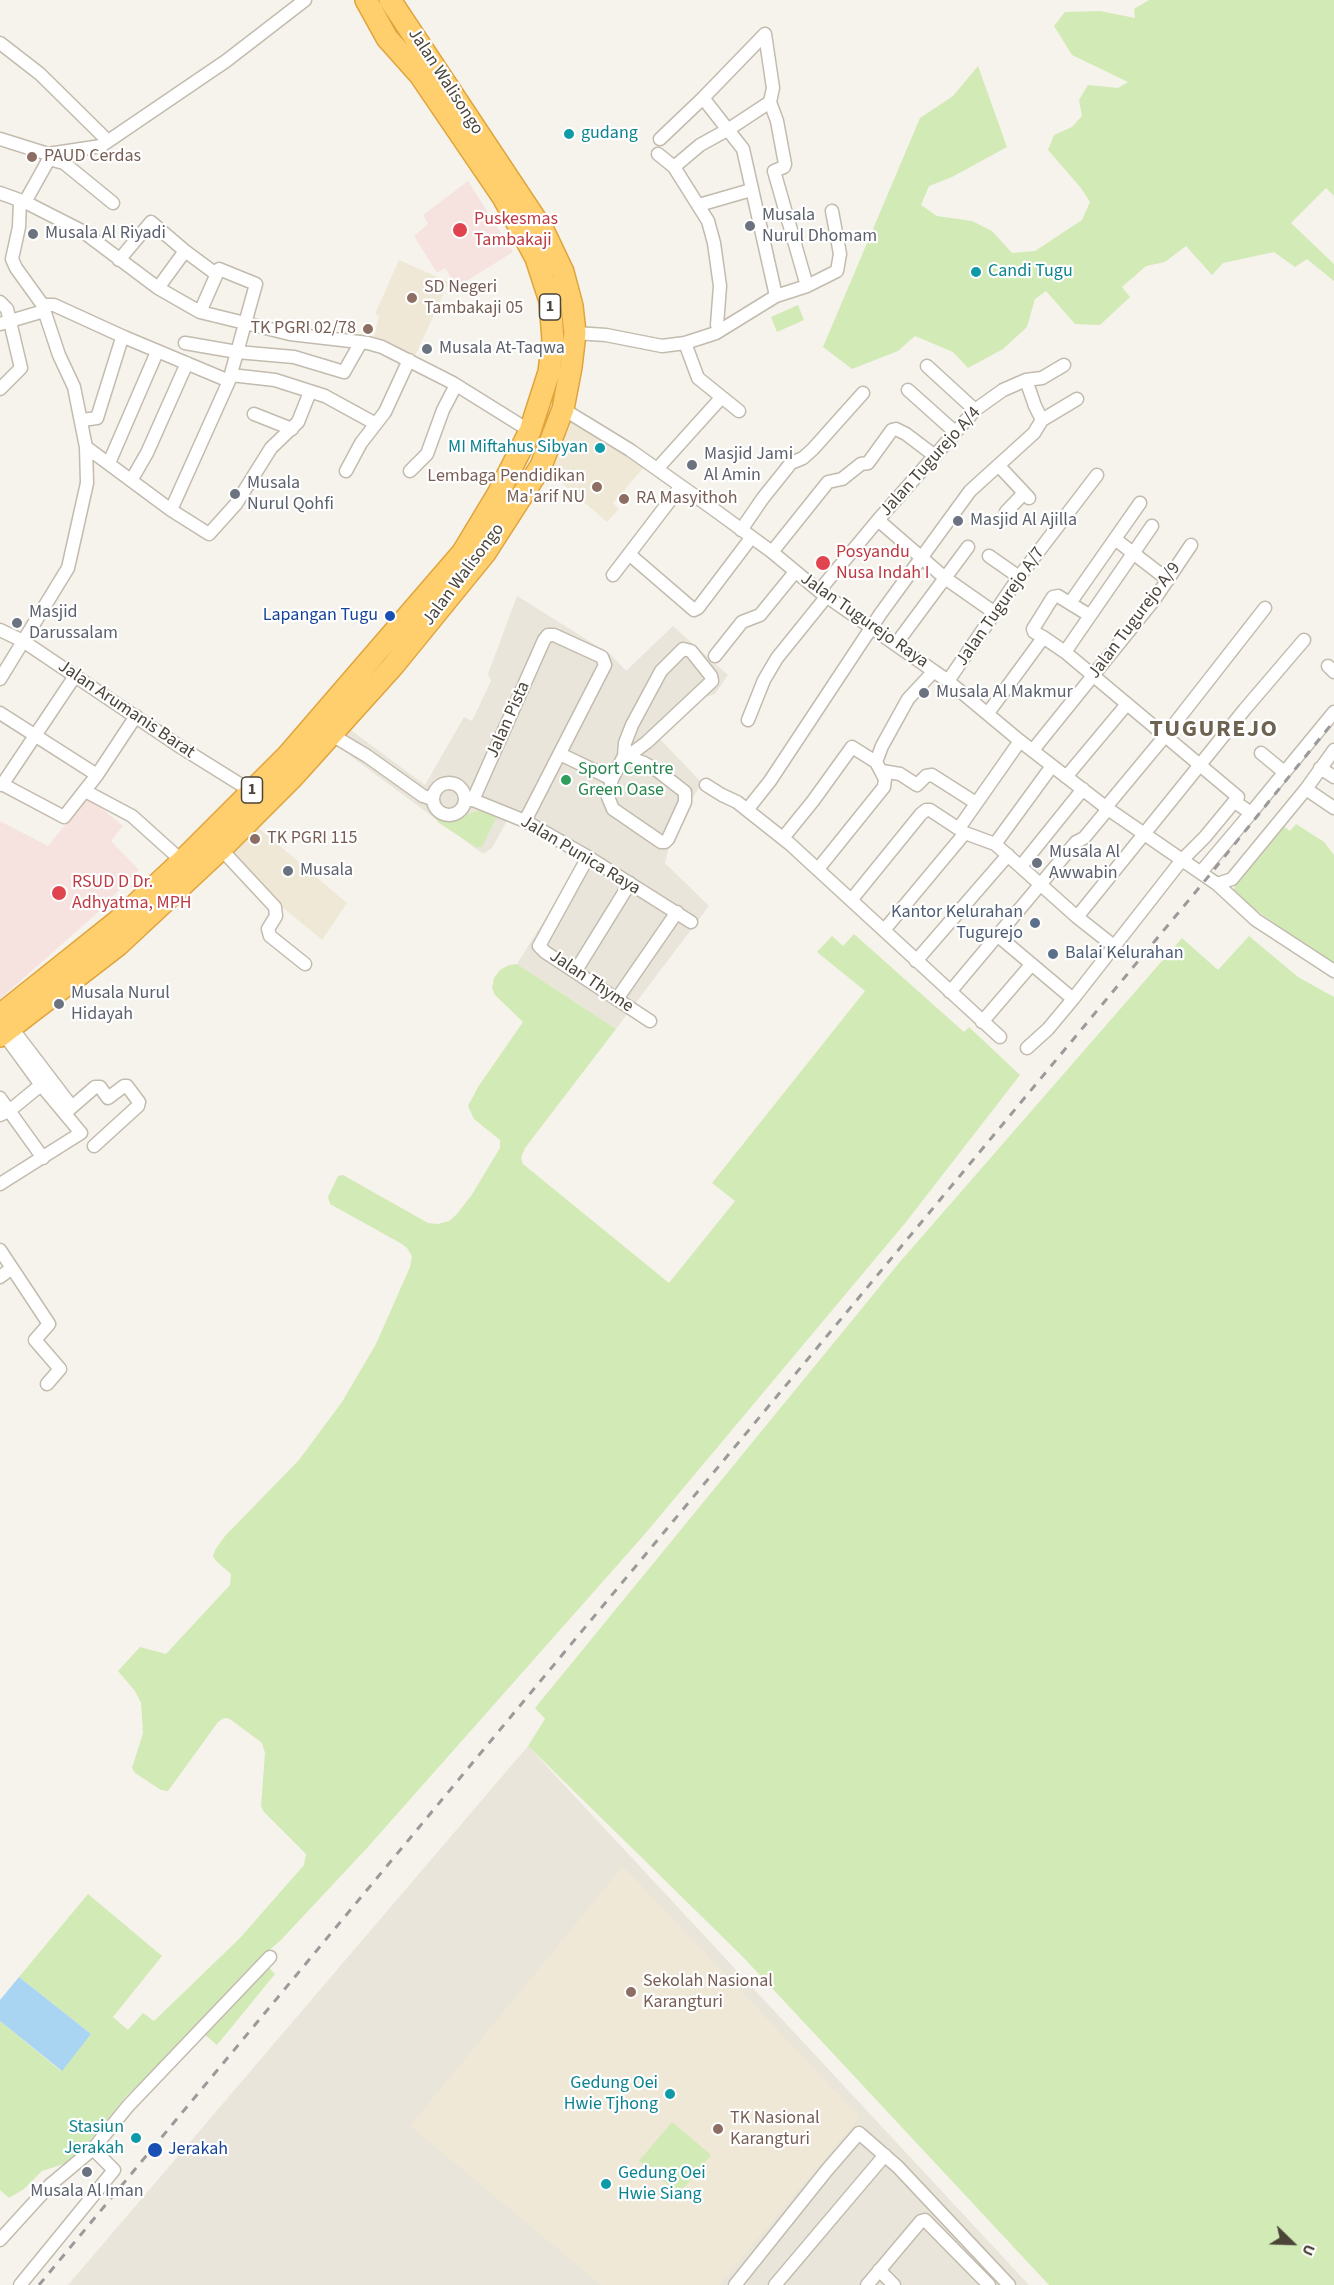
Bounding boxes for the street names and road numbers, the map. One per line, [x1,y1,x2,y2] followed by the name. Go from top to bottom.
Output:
[403,25,487,139] street label: Jalan Walisongo
[540,294,560,320] road number: 1
[876,403,986,521] street label: Jalan Tugurejo A/4
[419,520,509,630] street label: Jalan Walisongo
[952,543,1050,671] street label: Jalan Tugurejo A/7
[1084,559,1186,683] street label: Jalan Tugurejo A/9
[796,569,932,673] street label: Jalan Tugurejo Raya
[53,656,199,764] street label: Jalan Arumanis Barat
[483,678,535,762] street label: Jalan Pista
[242,777,262,803] road number: 1
[516,812,644,900] street label: Jalan Punica Raya
[545,946,637,1018] street label: Jalan Thyme

